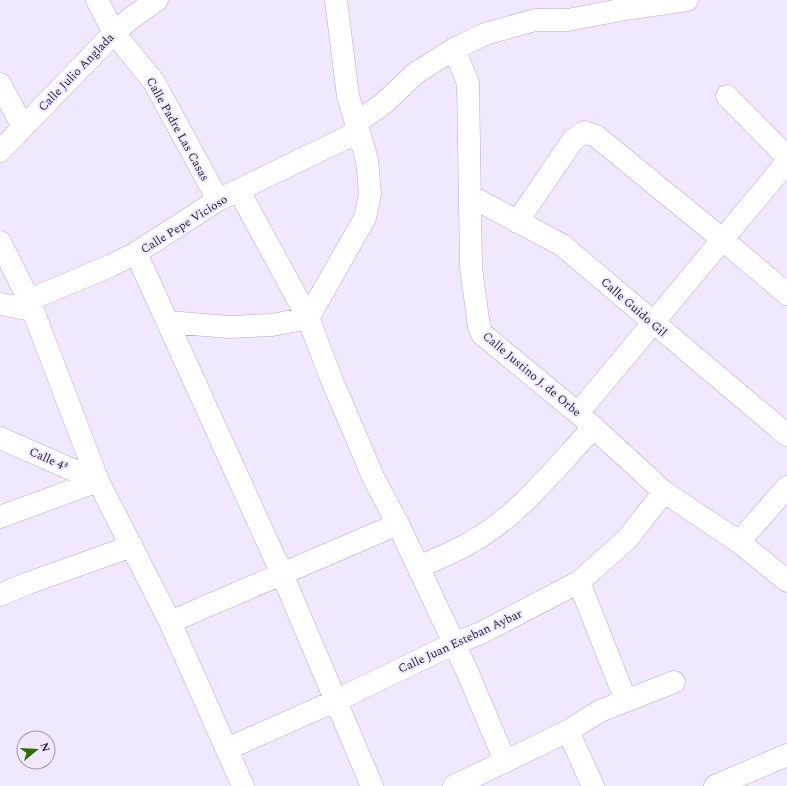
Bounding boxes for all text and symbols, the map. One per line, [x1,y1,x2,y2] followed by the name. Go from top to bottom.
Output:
[34,29,119,116] street label: Calle Julio Anglada
[141,74,214,185] street label: Calle Padre Las Casas
[137,190,232,259] street label: Calle Pepe Vicioso
[596,273,671,342] street label: Calle Guido Gil
[478,327,585,422] street label: Calle Justino J. de Orbe
[26,442,71,477] street label: Calle 4ª
[395,604,526,679] street label: Calle Juan Esteban Aybar
[16,730,56,770] north arrow
[36,740,55,754] text: N

